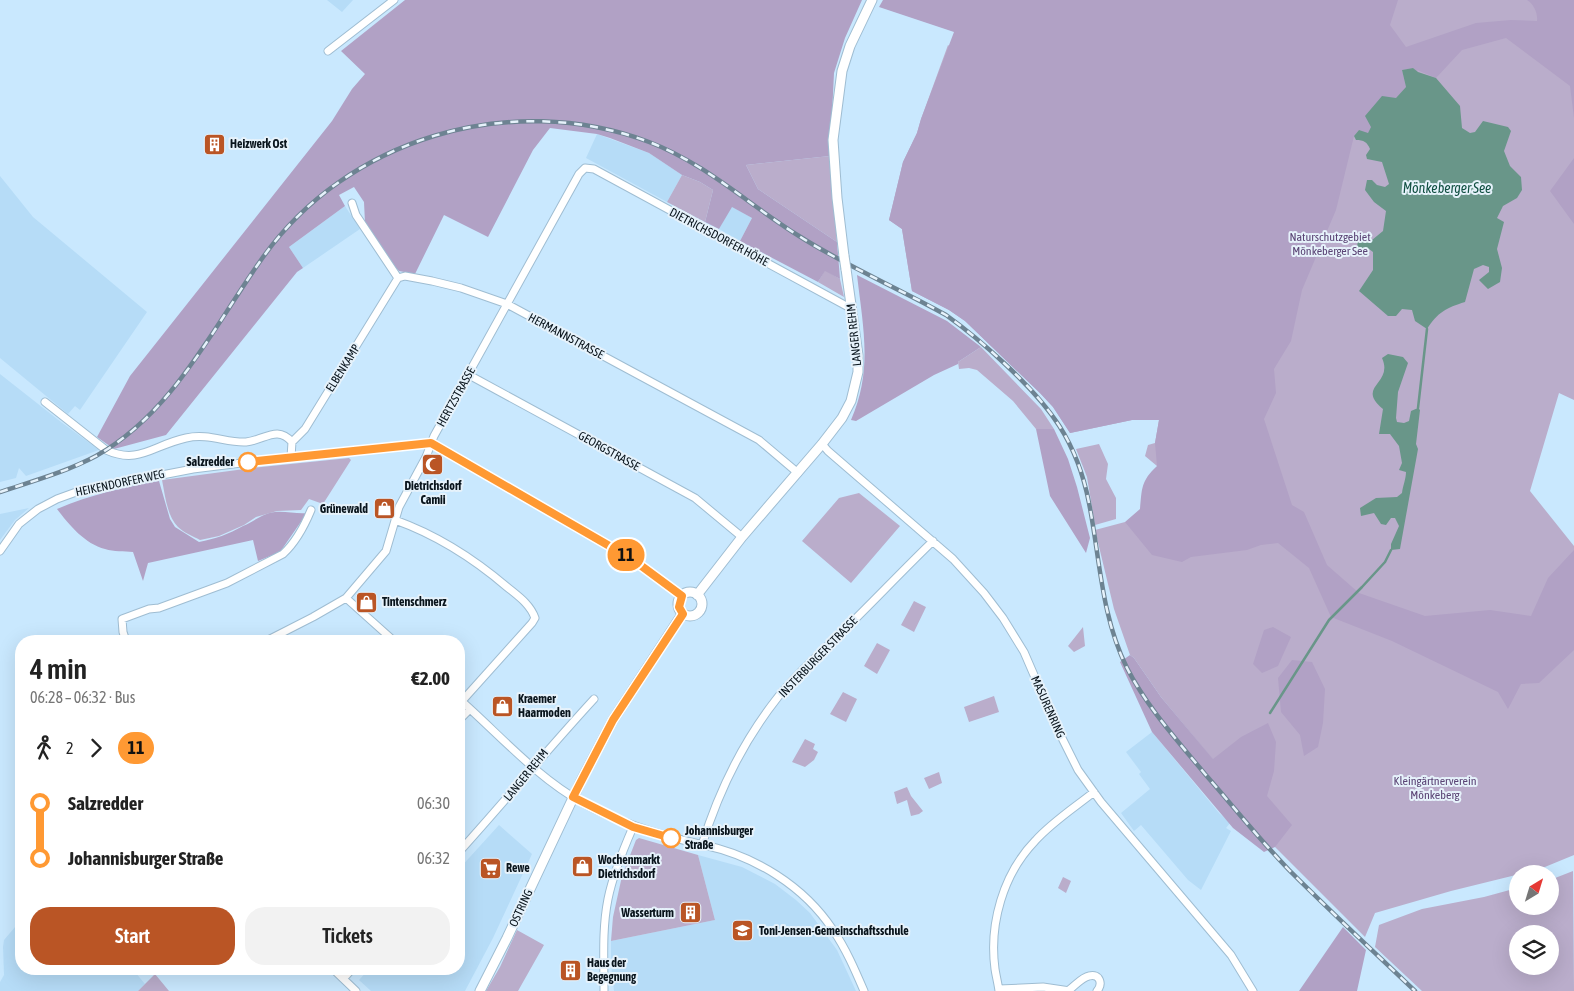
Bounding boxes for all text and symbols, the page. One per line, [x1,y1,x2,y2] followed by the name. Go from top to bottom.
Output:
[202,132,226,156] building icon: Heizwerk Ost
[230,137,288,151] place label: Heizwerk Ost
[1403,180,1491,196] water label: Mönkeberger See
[667,205,771,269] street label: DIETRICHSDORFER HÖHE
[1289,230,1371,258] park label: Naturschutzgebiet Mönkeberger See
[844,303,864,367] street label: LANGER REHM
[526,310,606,362] street label: HERMANNSTRASSE
[323,342,363,394] street label: ELBENKAMP
[434,365,478,429] street label: HERTZSTRASSE
[576,428,642,474] street label: GEORGSTRASSE
[238,452,258,472] marker: Salzredder
[421,453,445,477] mosque icon: Dietrichsdorf Camii
[187,455,234,469] place label: Salzredder
[74,467,166,499] street label: HEIKENDORFER WEG
[404,479,462,507] place label: Dietrichsdorf Camii
[372,497,396,521] shop icon: Grünewald
[320,502,368,516] place label: Grünewald
[604,539,648,571] line badge: 11
[618,544,634,565] text: 11
[354,590,378,614] shop icon: Tintenschmerz
[382,595,447,609] place label: Tintenschmerz
[776,614,860,700] street label: INSTERBURGER STRASSE
[30,653,87,685] text: 4 min
[411,667,450,689] text: €2.00
[1028,674,1068,740] street label: MASURENRING
[30,688,135,706] text: 06:28 – 06:32 · Bus
[518,692,571,720] place label: Kraemer Haarmoden
[490,694,514,718] shop icon: Kraemer Haarmoden
[30,734,58,762] icon: walk
[82,734,110,762] icon: forward
[128,737,144,758] text: 11
[66,739,74,757] text: 2
[501,746,551,804] street label: LANGER REHM
[1394,774,1477,802] park label: Kleingärtnerverein Mönkeberg
[68,792,143,814] text: Salzredder
[417,794,450,812] text: 06:30
[684,824,754,852] place label: Johannisburger Straße
[661,828,681,848] marker: Johannisburger Straße
[68,847,223,869] text: Johannisburger Straße
[417,849,450,867] text: 06:32
[597,853,661,881] place label: Wochenmarkt Dietrichsdorf
[570,855,594,879] shop icon: Wochenmarkt Dietrichsdorf
[478,856,502,880] supermarket icon: Rewe
[506,861,530,875] place label: Rewe
[1509,865,1559,915] north arrow
[1509,865,1559,975] map controls
[506,887,536,929] street label: OSTRING
[678,901,702,925] building icon: Wasserturm
[620,906,674,920] place label: Wasserturm
[30,907,235,965] button: Start
[245,907,450,965] button: Tickets
[731,919,755,943] school or university icon: Toni-Jensen-Gemeinschaftsschule
[759,924,909,938] place label: Toni-Jensen-Gemeinschaftsschule
[1509,925,1559,975] button: layers
[587,956,637,984] place label: Haus der Begegnung
[559,958,583,982] building icon: Haus der Begegnung

